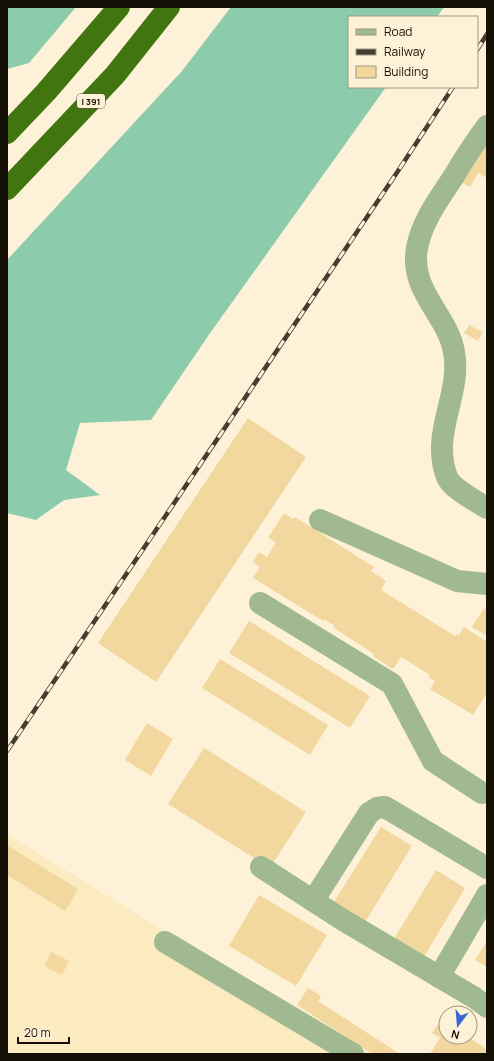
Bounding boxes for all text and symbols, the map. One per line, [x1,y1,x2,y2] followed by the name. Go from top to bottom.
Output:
[348,16,478,88] legend
[384,23,412,40] text: Road
[384,43,426,60] text: Railway
[384,63,428,80] text: Building
[77,94,105,108] road number: I 391
[438,1005,478,1045] north arrow
[18,1019,69,1045] scale bar
[24,1024,51,1041] text: 20 m
[449,1027,461,1043] text: N

